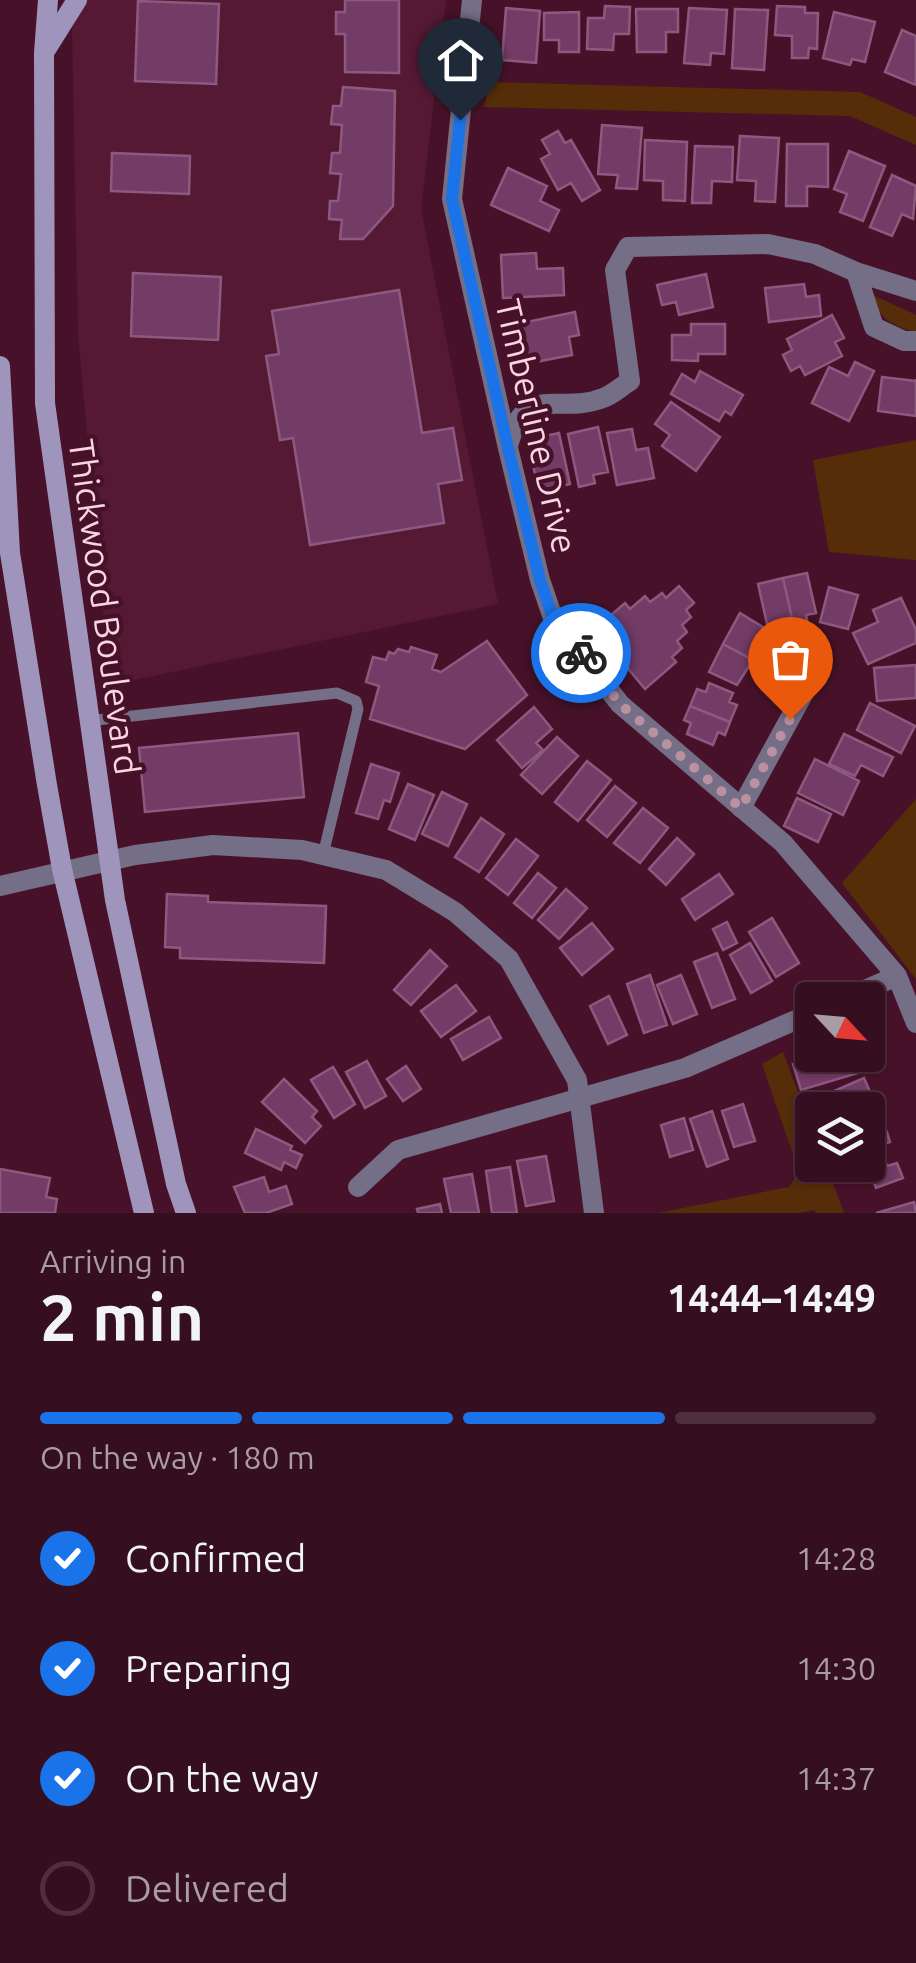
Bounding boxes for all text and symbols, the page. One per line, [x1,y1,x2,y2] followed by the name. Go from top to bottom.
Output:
[418,18,503,121] pin
[433,33,488,88] icon: home
[488,295,586,557] street label: Timberline Drive
[62,437,148,777] street label: Thickwood Boulevard
[531,603,631,703] courier
[748,617,833,720] pin
[554,626,609,681] icon: bike
[763,632,818,687] icon: bag
[795,982,885,1072] north arrow
[795,982,885,1182] map controls
[795,1092,885,1182] button: layers
[40,1243,186,1279] text: Arriving in
[667,1277,876,1319] text: 14:44–14:49
[40,1280,204,1353] text: 2 min
[40,1439,315,1475] text: On the way · 180 m
[40,1531,95,1586] icon: check
[125,1537,306,1579] text: Confirmed
[796,1540,876,1576] text: 14:28
[40,1641,95,1696] icon: check
[125,1647,292,1689] text: Preparing
[796,1650,876,1686] text: 14:30
[40,1751,95,1806] icon: check
[125,1757,318,1799] text: On the way
[796,1760,876,1796] text: 14:37
[125,1867,289,1909] text: Delivered

